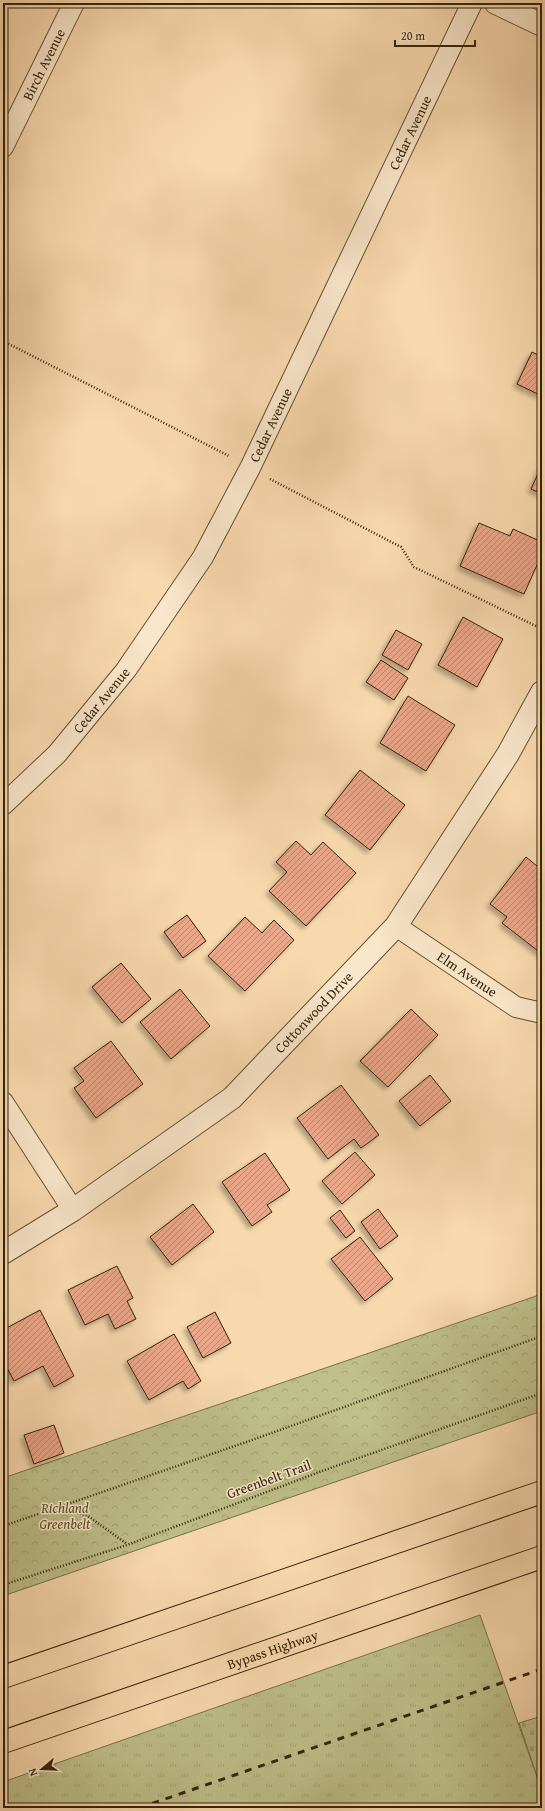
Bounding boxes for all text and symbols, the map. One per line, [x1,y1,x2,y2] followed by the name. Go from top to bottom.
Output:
[395,22,475,48] scale bar
[18,25,70,104] street label: Birch Avenue
[401,27,425,44] text: 20 m
[384,92,437,173] street label: Cedar Avenue
[244,384,297,466] street label: Cedar Avenue
[68,662,135,737] street label: Cedar Avenue
[433,947,502,1002] street label: Elm Avenue
[270,967,358,1058] street label: Cottonwood Drive
[224,1454,314,1504] street label: Greenbelt Trail
[40,1498,91,1534] park label: Richland Greenbelt
[225,1625,321,1674] street label: Bypass Highway
[22,1749,62,1789] north arrow
[24,1766,41,1778] text: N

